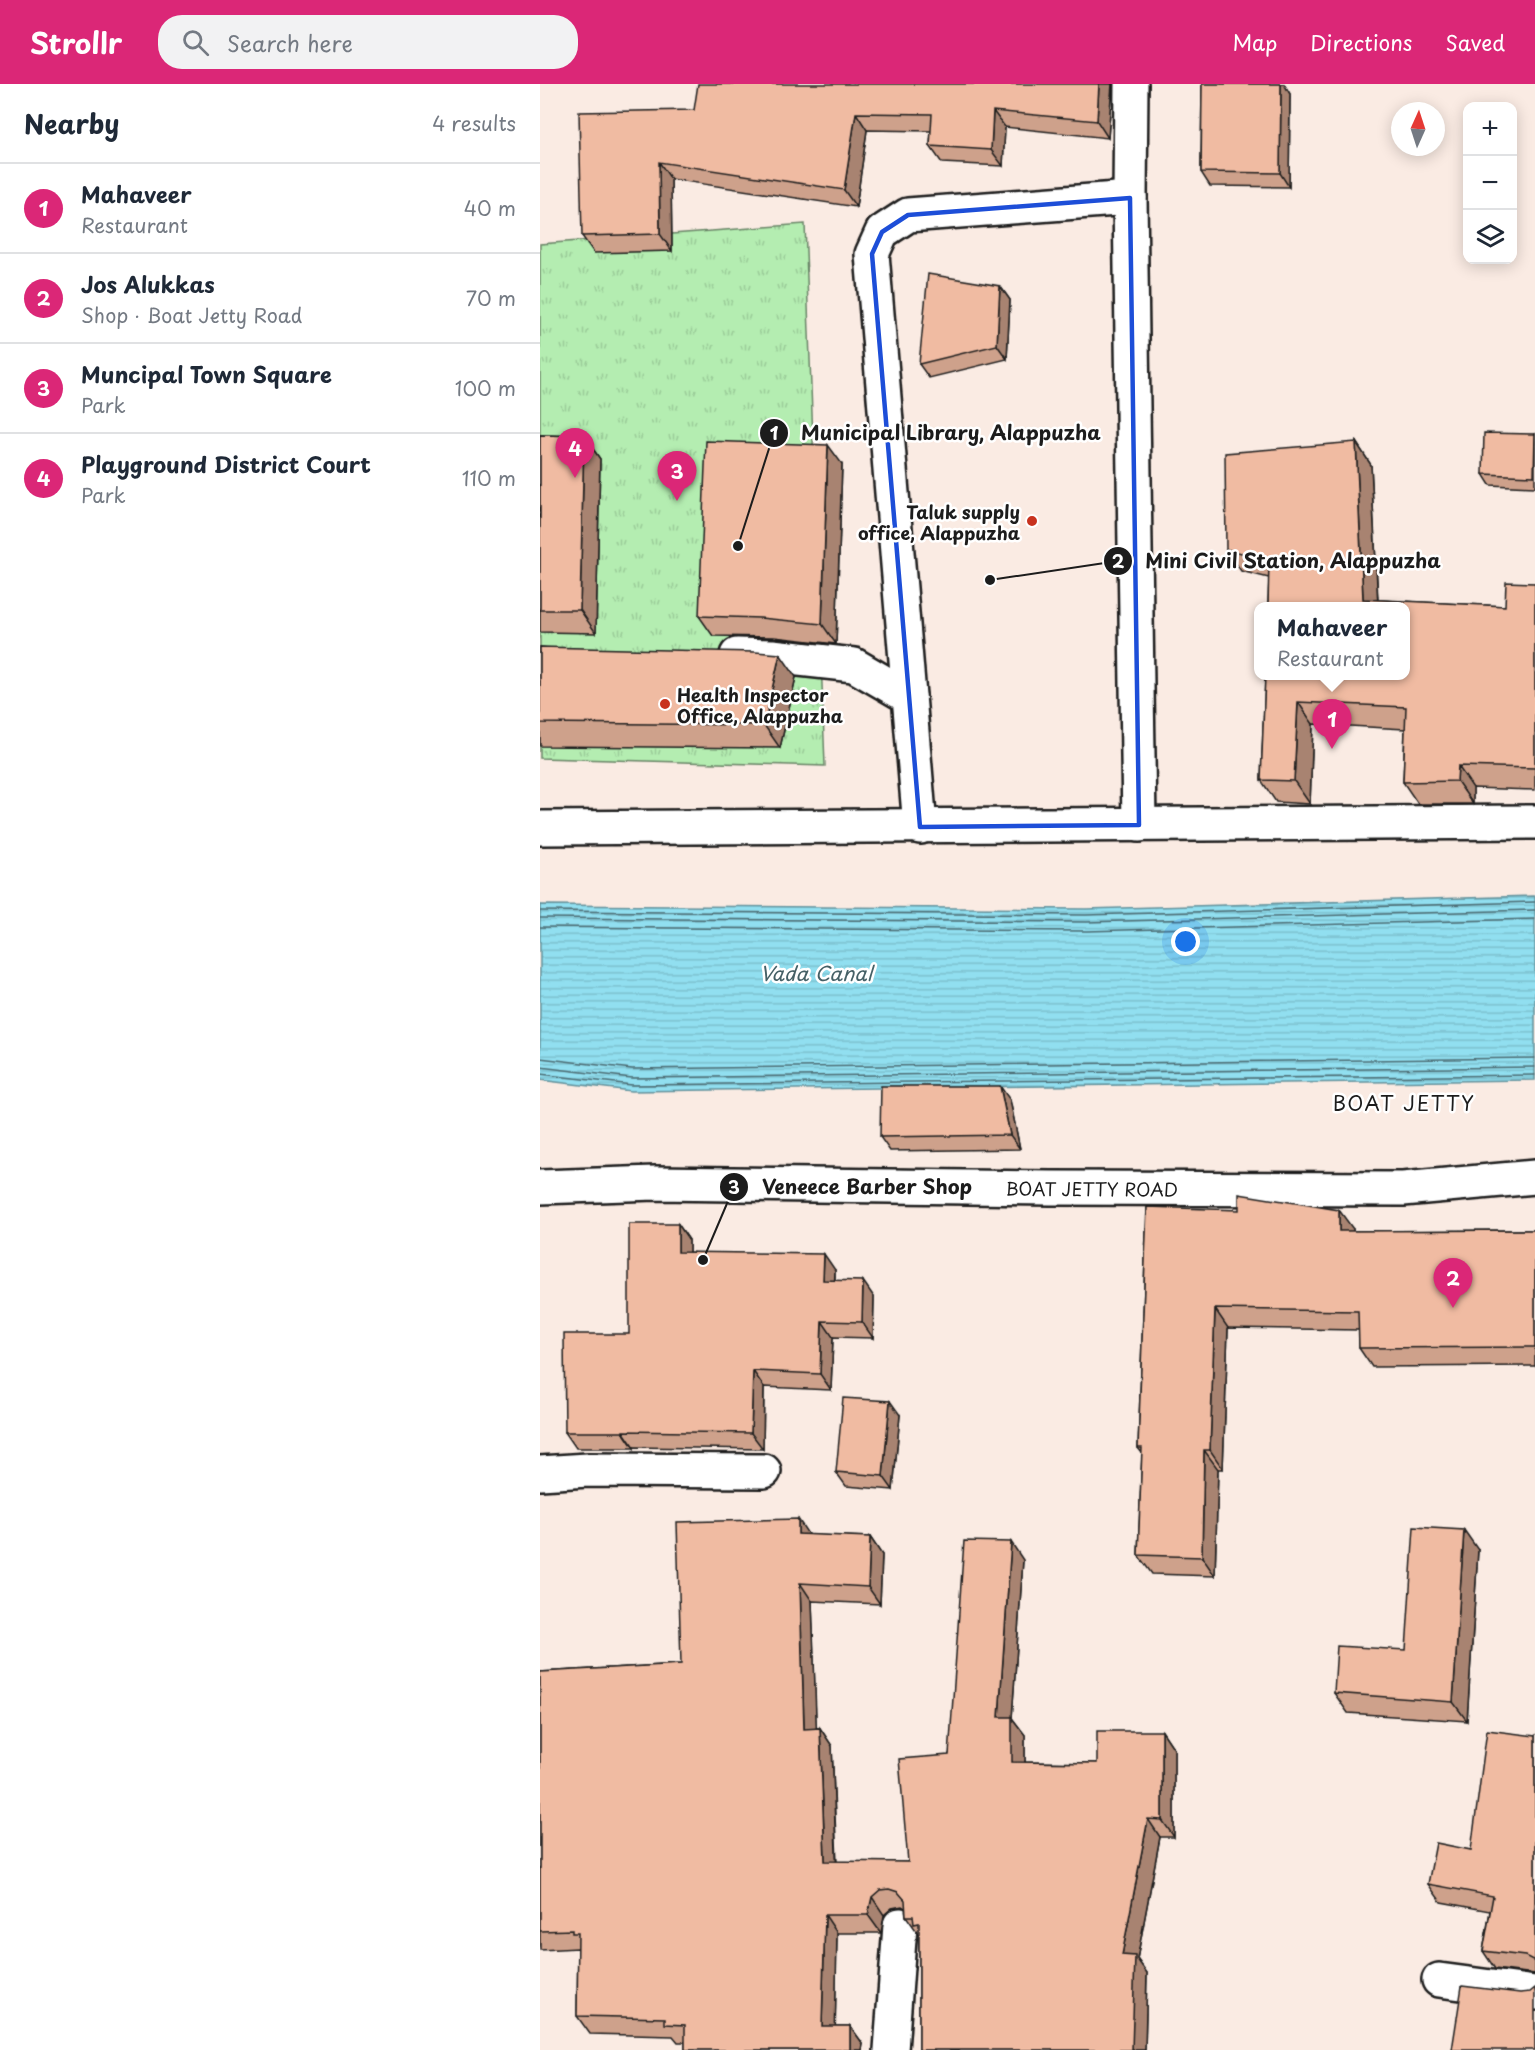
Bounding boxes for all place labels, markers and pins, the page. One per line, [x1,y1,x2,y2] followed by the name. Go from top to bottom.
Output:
[759,414,1114,452] callout: Municipal Library, Alappuzha
[555,428,594,478] pin: 4
[658,452,696,501] pin: 3
[858,498,1020,546] place label: Taluk supply office, Alappuzha
[1025,514,1039,528] marker: Taluk supply office, Alappuzha
[1103,542,1454,580] callout: Mini Civil Station, Alappuzha
[677,681,843,729] place label: Health Inspector Office, Alappuzha
[658,697,672,711] marker: Health Inspector Office, Alappuzha
[1312,700,1352,749] pin: 1
[719,1168,985,1206] callout: Veneece Barber Shop
[1434,1258,1472,1308] pin: 2

